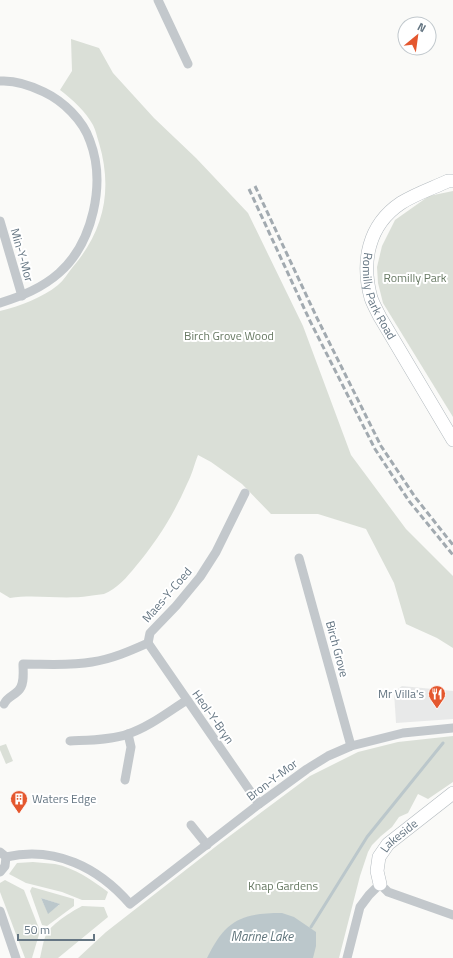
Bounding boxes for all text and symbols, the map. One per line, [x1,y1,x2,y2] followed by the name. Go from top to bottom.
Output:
[397,16,437,56] north arrow
[415,18,429,36] text: N
[6,226,39,284] street label: Min-Y-Mor
[358,251,401,343] street label: Romilly Park Road
[383,268,447,287] park label: Romilly Park
[184,326,274,345] park label: Birch Grove Wood
[137,563,196,627] street label: Maes-Y-Coed
[321,619,354,679] street label: Birch Grove
[378,684,424,703] place label: Mr Villa's
[427,684,447,709] restaurant icon: Mr Villa's
[188,686,239,748] street label: Heol-Y-Bryn
[242,754,301,805] street label: Bron-Y-Mor
[9,789,29,814] building icon: Waters Edge
[32,789,96,808] place label: Waters Edge
[375,814,422,856] street label: Lakeside
[248,876,318,895] park label: Knap Gardens
[18,916,94,942] scale bar
[24,920,50,939] text: 50 m
[231,926,294,946] water label: Marine Lake

